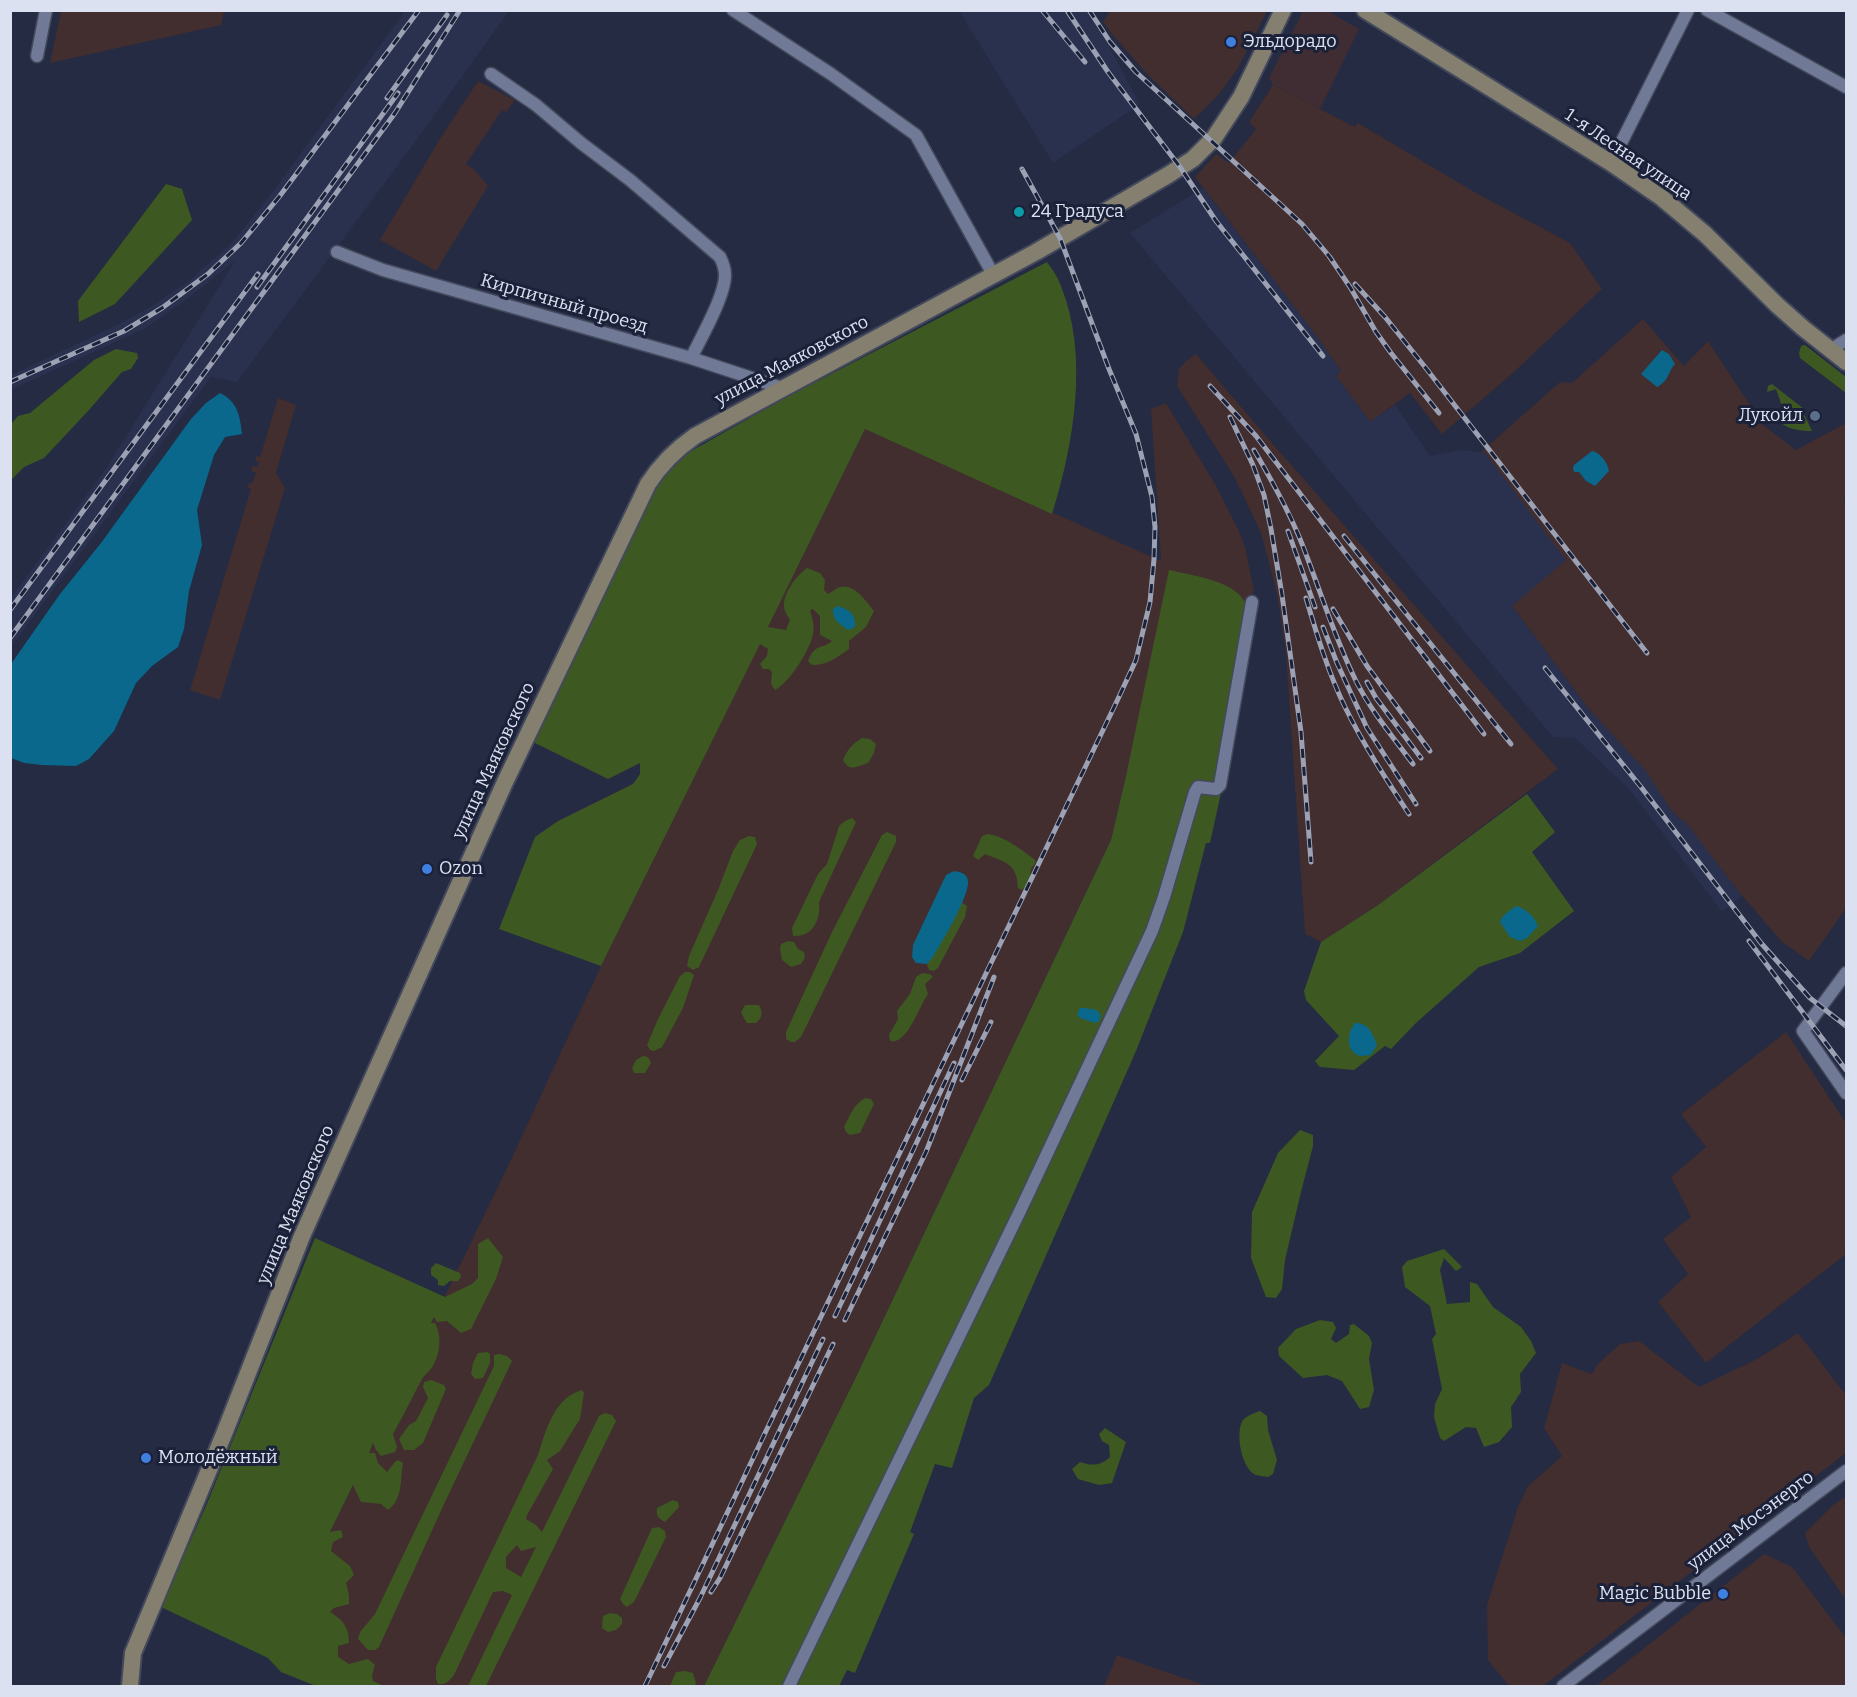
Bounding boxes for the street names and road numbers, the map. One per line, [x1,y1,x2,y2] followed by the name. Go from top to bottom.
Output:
[1560,104,1696,206] street label: 1-я Лесная улица
[478,270,650,338] street label: Кирпичный проезд
[712,311,872,411] street label: улица Маяковского
[448,679,540,843] street label: улица Маяковского
[253,1122,339,1288] street label: улица Маяковского
[1684,1467,1818,1575] street label: улица Мосэнерго

